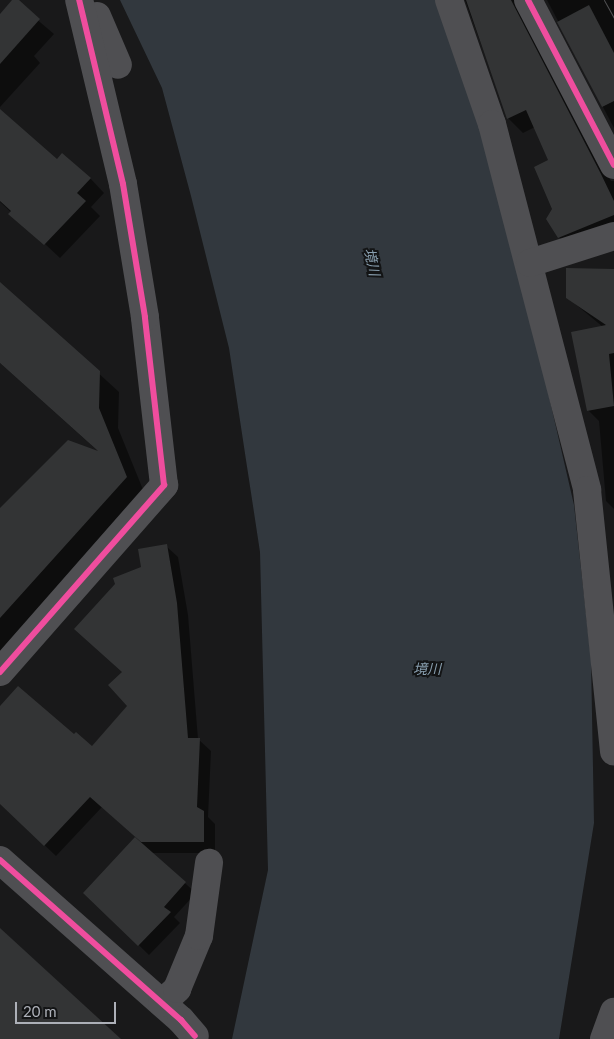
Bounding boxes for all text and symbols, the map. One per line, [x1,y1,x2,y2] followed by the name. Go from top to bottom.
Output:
[361,247,383,277] water label: 境川
[413,661,441,677] water label: 境川
[18,992,119,1024] scale bar
[23,1002,57,1020] text: 20 m

